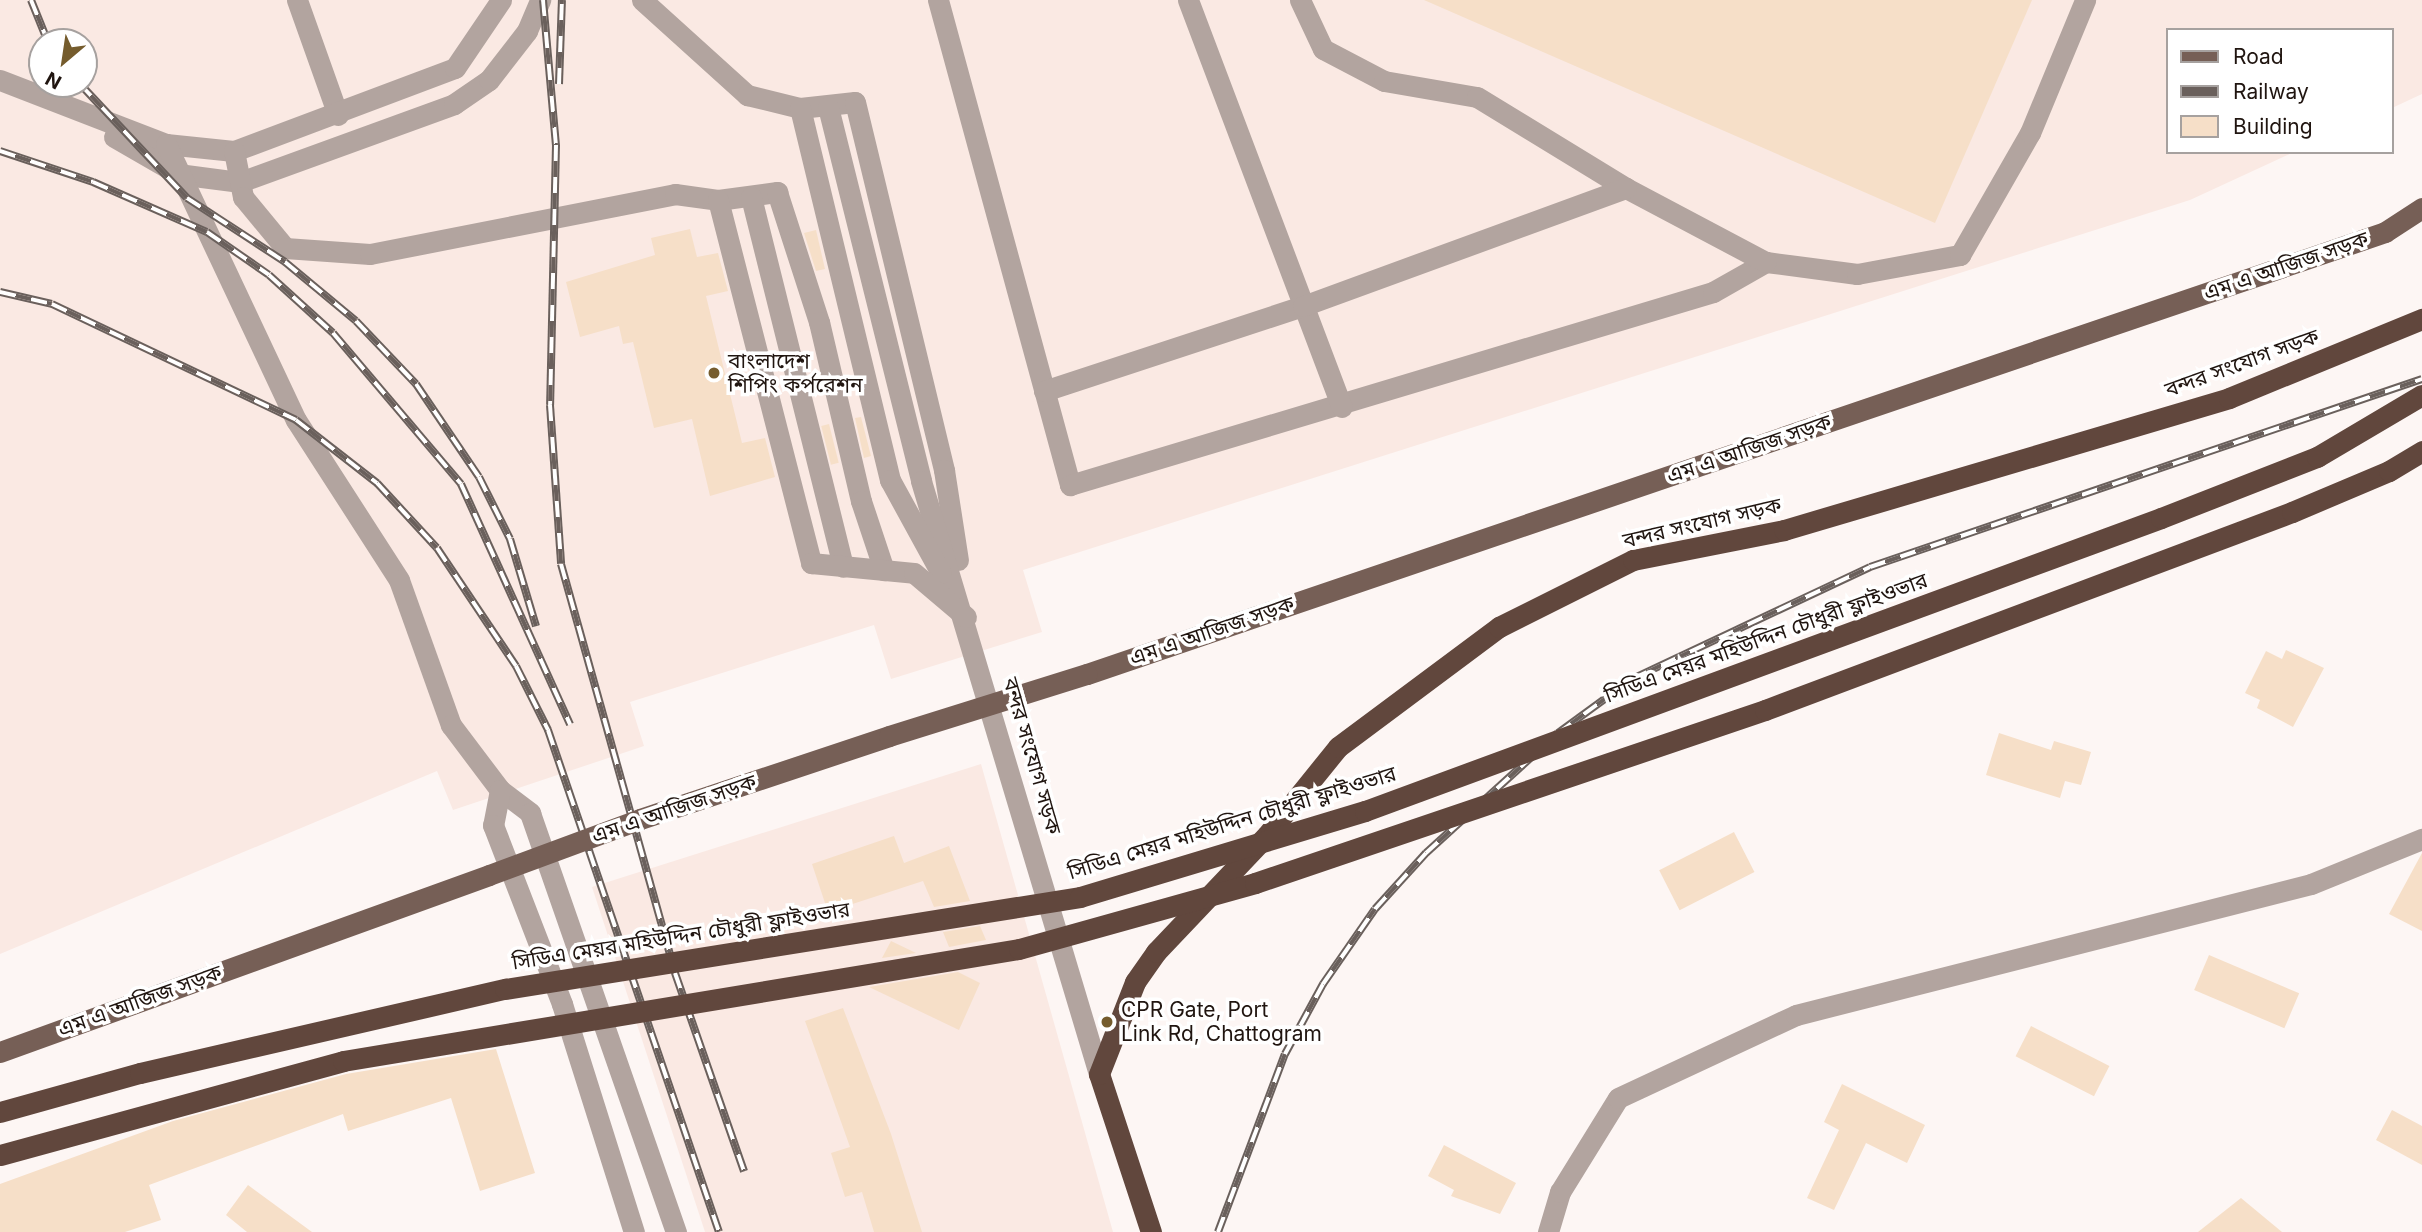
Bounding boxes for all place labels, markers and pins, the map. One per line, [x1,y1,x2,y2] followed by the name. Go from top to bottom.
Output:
[728,348,863,398] place label: বাংলাদেশ শিপিং কর্পরেশন
[706,365,722,381] marker: বাংলাদেশ শিপিং কর্পরেশন
[1121,997,1322,1047] place label: CPR Gate, Port Link Rd, Chattogram
[1099,1014,1115,1030] marker: CPR Gate, Port Link Rd, Chattogram

